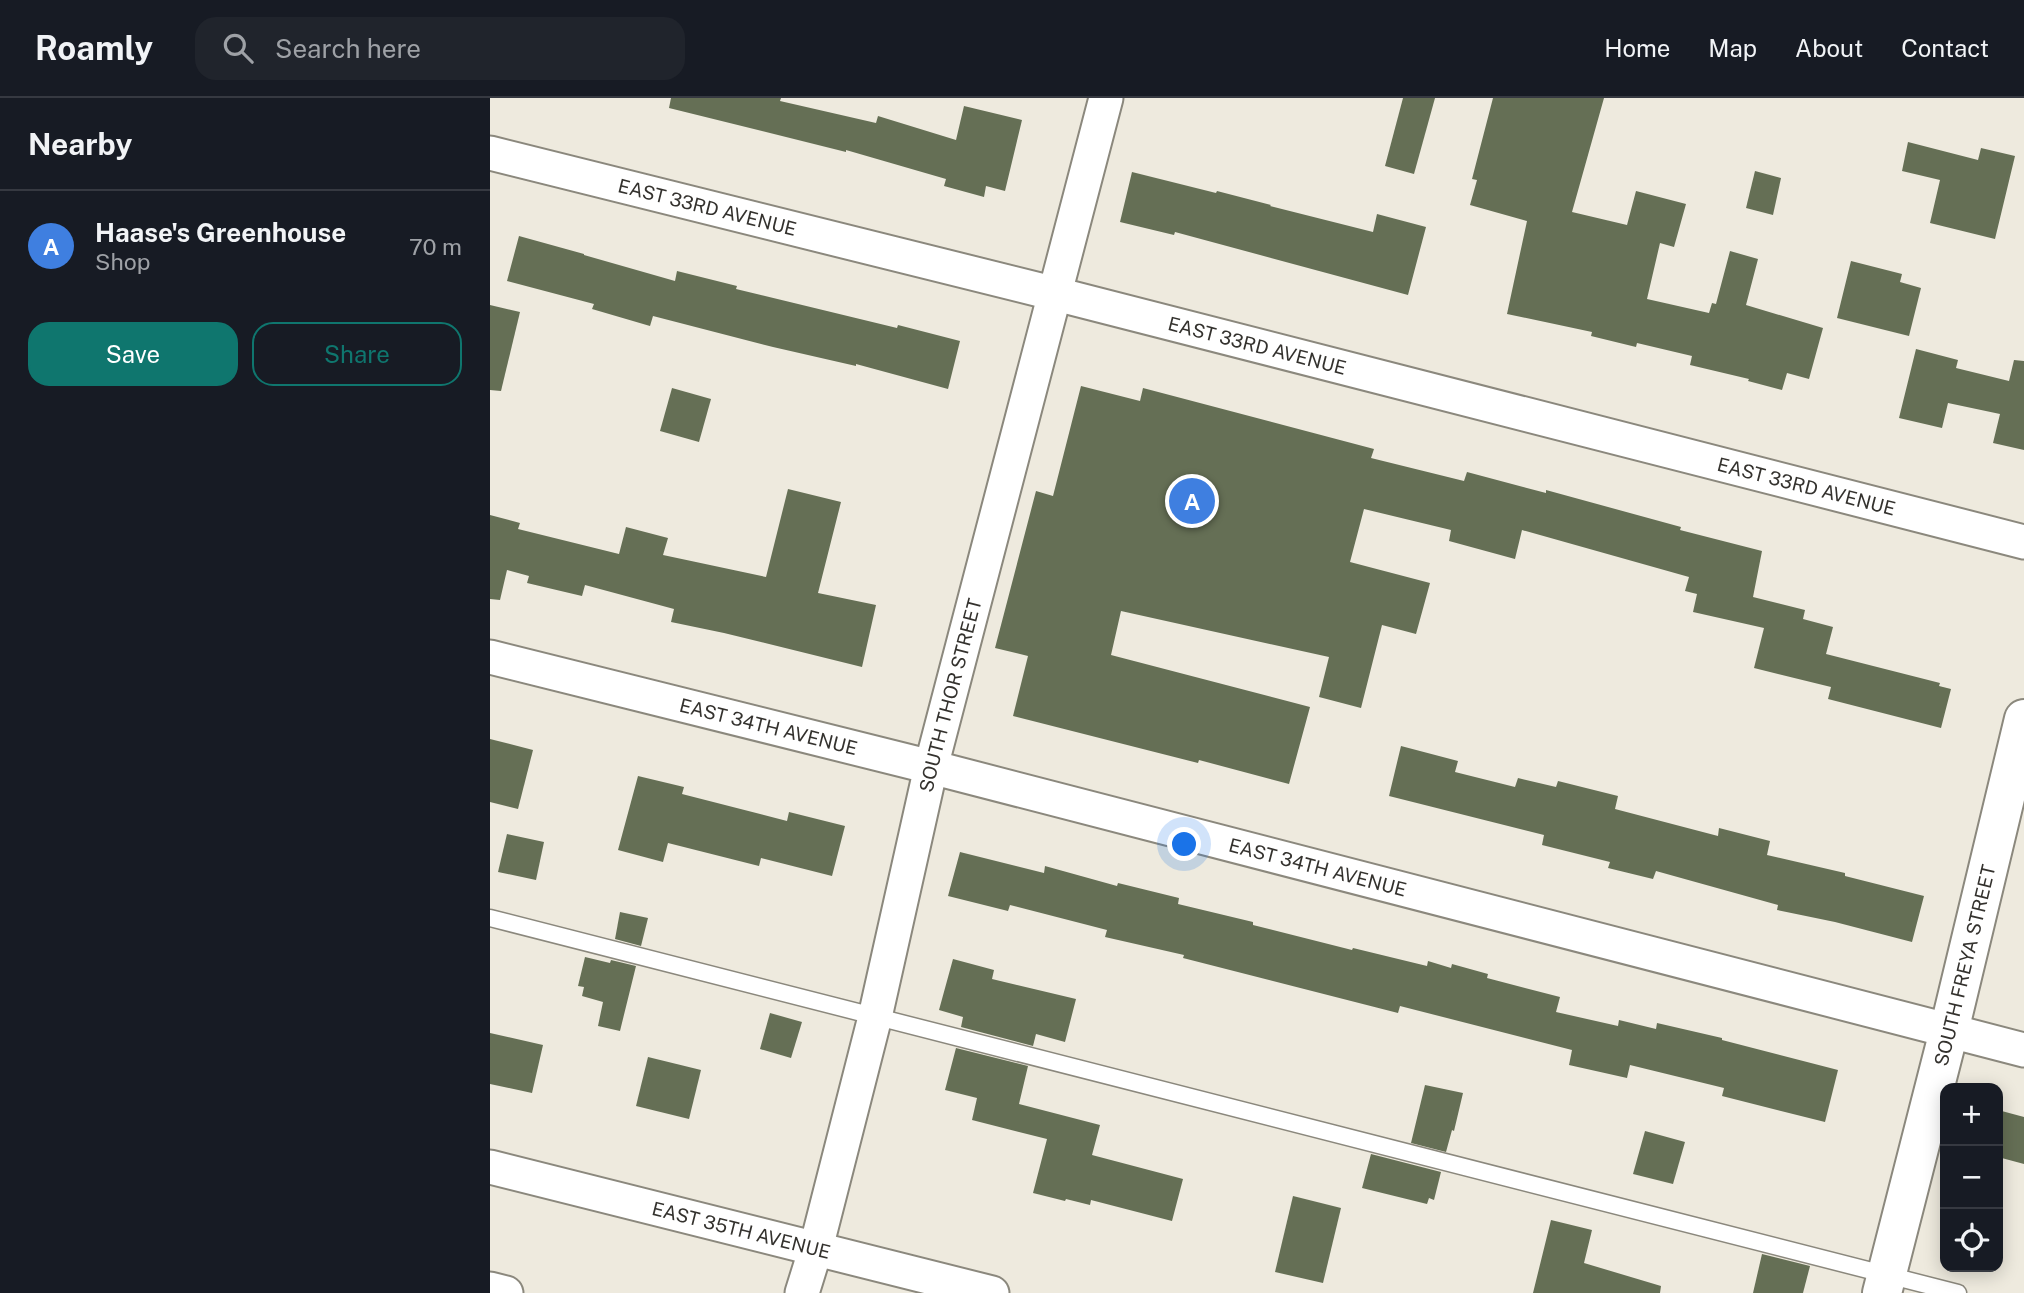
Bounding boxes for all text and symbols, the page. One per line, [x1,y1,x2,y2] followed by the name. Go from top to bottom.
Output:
[195,17,685,80] search box
[35,29,153,67] text: Roamly
[219,29,257,67] icon: search
[275,33,421,64] text: Search here
[1604,34,1670,62] text: Home
[1708,34,1757,62] text: Map
[1795,34,1863,62] text: About
[1901,34,1989,62] text: Contact
[28,126,132,162] text: Nearby
[616,174,799,240] street label: EAST 33RD AVENUE
[95,217,346,248] text: Haase's Greenhouse
[43,233,59,260] text: A
[409,233,462,260] text: 70 m
[95,248,150,275] text: Shop
[1166,312,1349,379] street label: EAST 33RD AVENUE
[28,322,238,386] button: Save
[252,322,462,386] button: Share
[1715,453,1898,520] street label: EAST 33RD AVENUE
[1169,475,1215,527] pin: A
[915,596,986,794] street label: SOUTH THOR STREET
[677,694,860,759] street label: EAST 34TH AVENUE
[1167,827,1201,861] your location
[1227,834,1409,901] street label: EAST 34TH AVENUE
[1930,862,2000,1068] street label: SOUTH FREYA STREET
[1940,1083,2003,1272] map controls
[1940,1083,2003,1146] button: +
[1940,1146,2003,1209] button: −
[650,1197,833,1263] street label: EAST 35TH AVENUE
[1940,1209,2003,1272] button: locate

